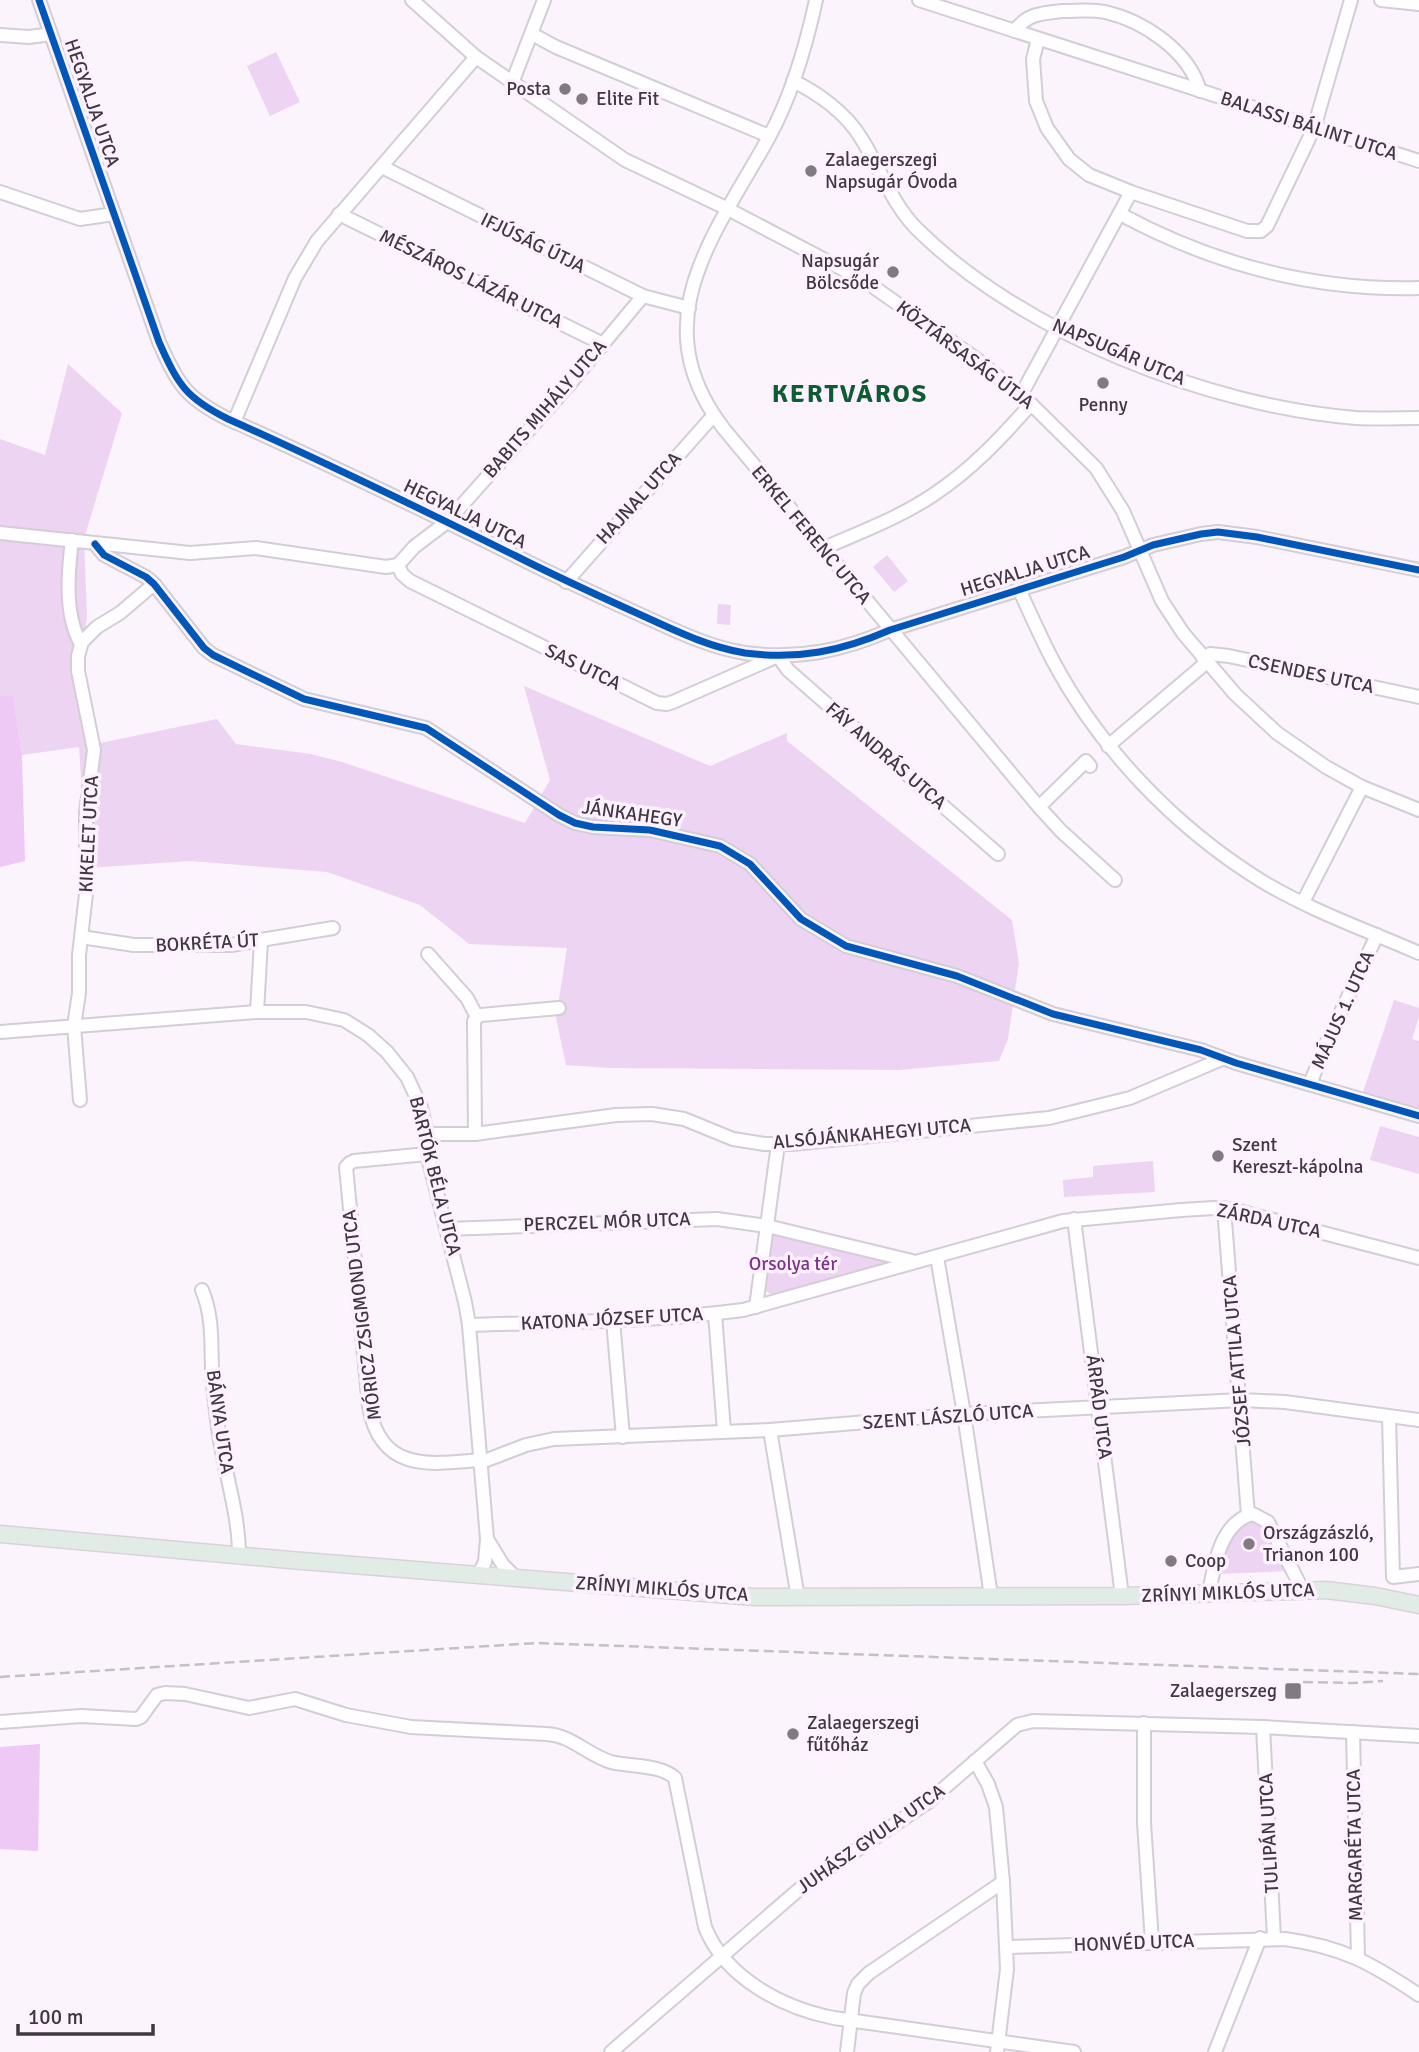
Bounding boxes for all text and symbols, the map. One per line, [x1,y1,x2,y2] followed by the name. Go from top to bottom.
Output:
[59,36,125,171] street label: HEGYALJA UTCA
[506,77,551,101] place label: Posta
[557,81,573,97] marker: Posta
[1217,86,1401,166] street label: BALASSI BÁLINT UTCA
[596,87,659,111] place label: Elite Fit
[574,91,590,107] marker: Elite Fit
[825,148,958,194] place label: Zalaegerszegi Napsugár Óvoda
[803,163,819,179] marker: Zalaegerszegi Napsugár Óvoda
[477,207,590,279] street label: IFJÚSÁG ÚTJA
[375,224,567,334] street label: MÉSZÁROS LÁZÁR UTCA
[801,249,879,295] place label: Napsugár Bölcsőde
[885,264,901,280] marker: Napsugár Bölcsőde
[891,295,1039,415] street label: KÖZTÁRSASÁG ÚTJA
[1049,313,1190,391] street label: NAPSUGÁR UTCA
[478,334,612,483] street label: BABITS MIHÁLY UTCA
[1095,375,1111,391] marker: Penny
[772,378,928,410] district label: KERTVÁROS
[1078,393,1128,417] place label: Penny
[591,446,687,549] street label: HAJNAL UTCA
[746,461,876,610] street label: ERKEL FERENC UTCA
[400,474,531,554] street label: HEGYALJA UTCA
[957,540,1093,602] street label: HEGYALJA UTCA
[541,638,625,696] street label: SAS UTCA
[1246,649,1377,699] street label: CSENDES UTCA
[821,697,952,815] street label: FÁY ANDRÁS UTCA
[74,774,104,893] street label: KIKELET UTCA
[580,795,684,833] street label: JÁNKAHEGY
[155,928,260,958] street label: BOKRÉTA ÚT
[1306,947,1380,1073] street label: MÁJUS 1. UTCA
[404,1094,467,1259] street label: BARTÓK BÉLA UTCA
[772,1113,973,1155] street label: ALSÓJÁNKAHEGYI UTCA
[1232,1133,1363,1179] place label: Szent Kereszt-kápolna
[1210,1148,1226,1164] marker: Szent Kereszt-kápolna
[1215,1198,1324,1244] street label: ZÁRDA UTCA
[523,1207,691,1237] street label: PERCZEL MÓR UTCA
[337,1208,387,1422] street label: MÓRICZ ZSIGMOND UTCA
[749,1252,837,1276] park label: Orsolya tér
[1218,1274,1256,1448] street label: JÓZSEF ATTILA UTCA
[520,1302,704,1336] street label: KATONA JÓZSEF UTCA
[1081,1353,1117,1461] street label: ÁRPÁD UTCA
[201,1368,239,1476] street label: BÁNYA UTCA
[862,1399,1035,1435] street label: SZENT LÁSZLÓ UTCA
[1263,1521,1374,1567] place label: Országzászló, Trianon 100
[1241,1536,1257,1552] marker: Országzászló, Trianon 100
[1185,1549,1226,1573] place label: Coop
[1163,1553,1179,1569] marker: Coop
[575,1571,750,1607] street label: ZRÍNYI MIKLÓS UTCA
[1141,1578,1315,1608] street label: ZRÍNYI MIKLÓS UTCA
[1170,1679,1277,1703] place label: Zalaegerszeg
[1283,1681,1303,1701] marker: Zalaegerszeg
[807,1711,919,1757] place label: Zalaegerszegi fűtőház
[785,1726,801,1742] marker: Zalaegerszegi fűtőház
[1342,1768,1368,1922] street label: MARGARÉTA UTCA
[1254,1772,1284,1894] street label: TULIPÁN UTCA
[792,1779,950,1899] street label: JUHÁSZ GYULA UTCA
[1073,1929,1195,1957] street label: HONVÉD UTCA
[18,1993,152,2037] scale bar
[28,2004,83,2030] text: 100 m

